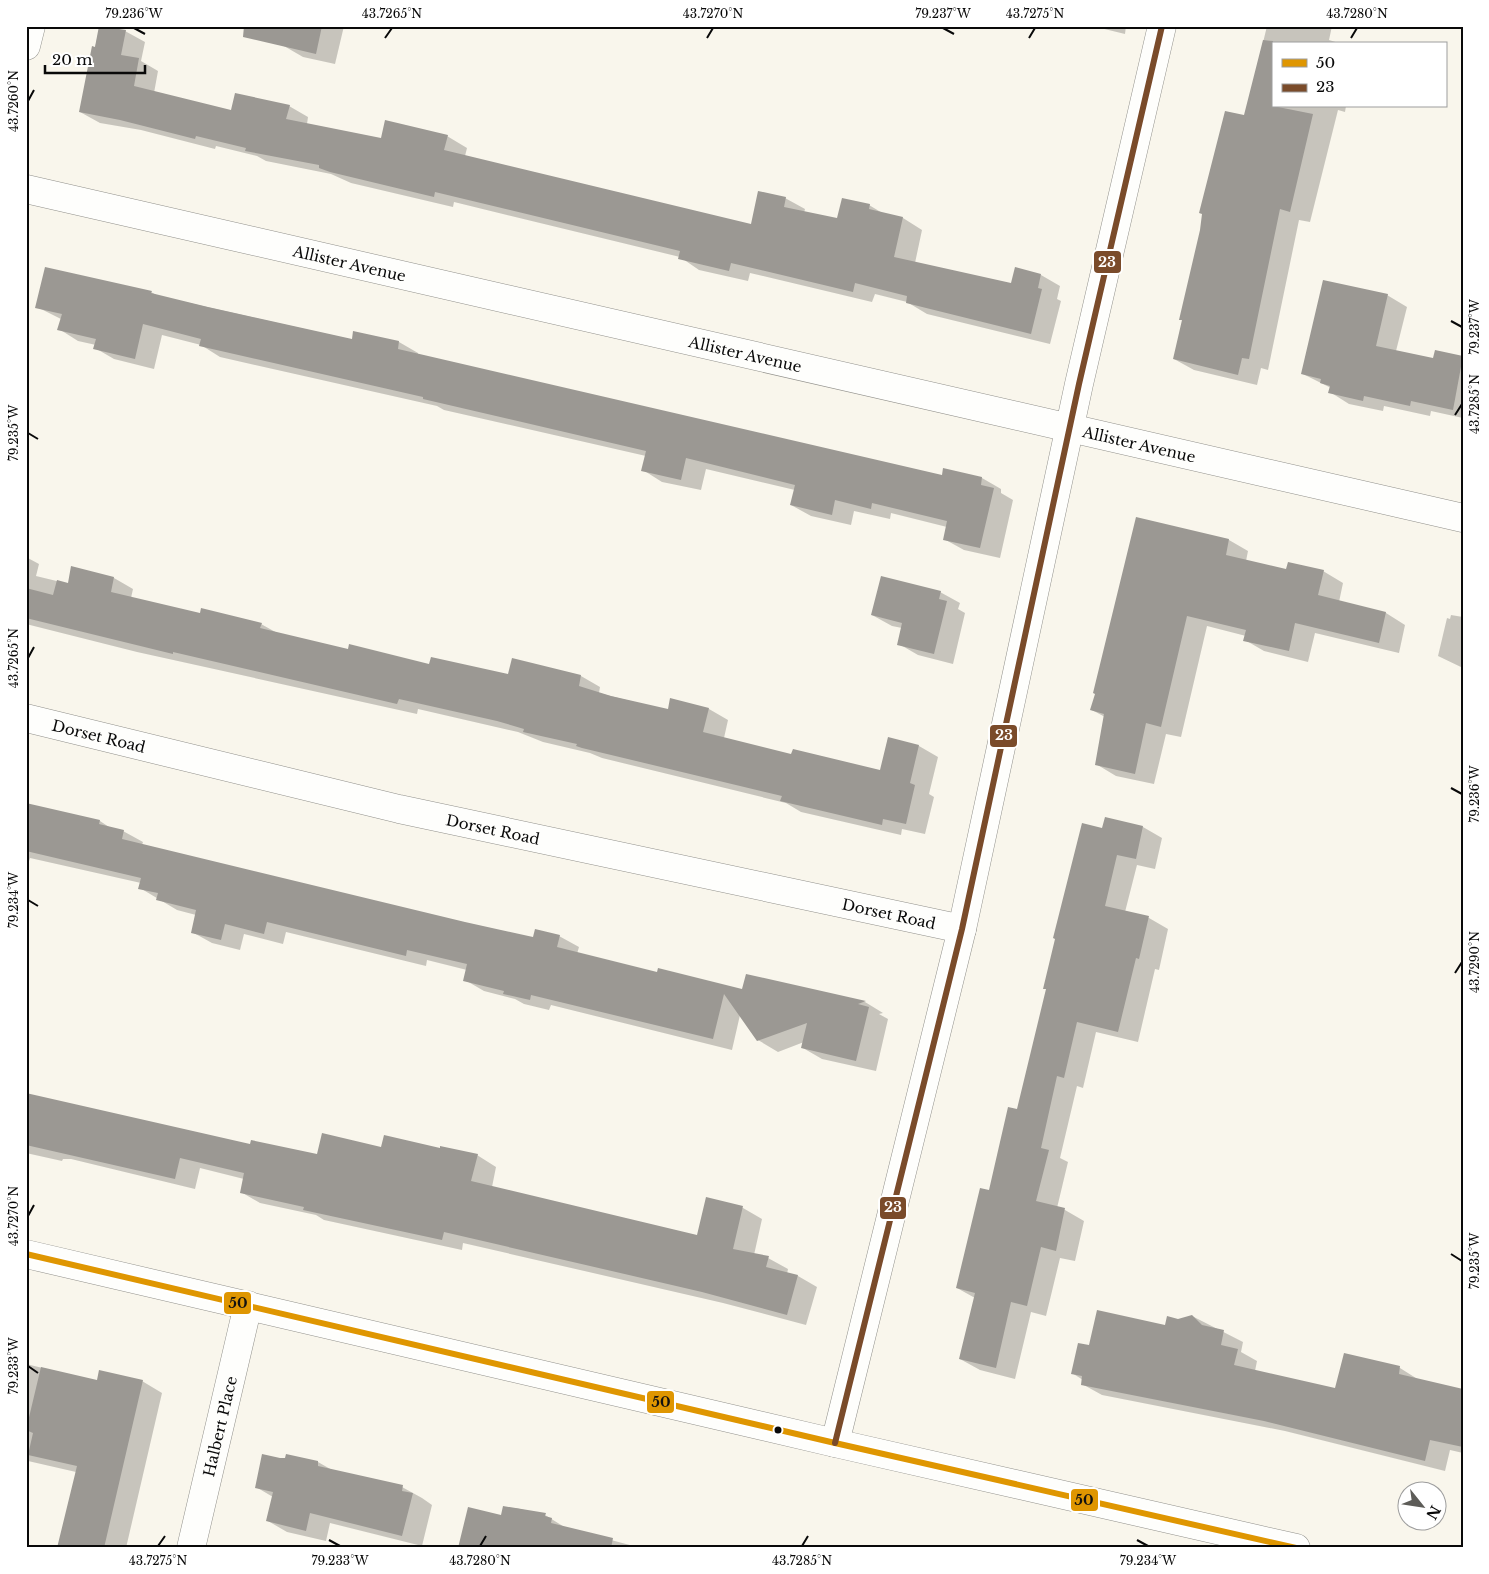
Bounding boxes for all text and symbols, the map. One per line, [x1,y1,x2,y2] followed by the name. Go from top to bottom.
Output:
[105,6,164,21] text: 79.236°W
[362,6,422,21] text: 43.7265°N
[683,6,743,21] text: 43.7270°N
[915,6,972,21] text: 79.237°W
[1006,6,1064,21] text: 43.7275°N
[1326,6,1388,21] text: 43.7280°N
[45,42,145,74] scale bar
[1272,42,1446,108] legend
[52,50,92,69] text: 20 m
[1316,53,1335,72] text: 50
[6,70,21,132] text: 43.7260°N
[1316,77,1334,96] text: 23
[290,241,408,285] street label: Allister Avenue
[1093,250,1122,274] line badge: 23
[1098,253,1116,271] text: 23
[1467,298,1482,355] text: 79.237°W
[686,331,804,376] street label: Allister Avenue
[1467,374,1482,434] text: 43.7285°N
[6,404,21,461] text: 79.235°W
[1080,422,1197,466] street label: Allister Avenue
[6,628,21,688] text: 43.7265°N
[50,715,148,756] street label: Dorset Road
[989,724,1018,748] line badge: 23
[995,726,1013,744] text: 23
[1467,764,1482,823] text: 79.236°W
[444,810,542,848] street label: Dorset Road
[6,871,21,928] text: 79.234°W
[840,894,938,933] street label: Dorset Road
[1467,931,1482,993] text: 43.7290°N
[6,1186,21,1246] text: 43.7270°N
[879,1196,907,1220] line badge: 23
[884,1198,902,1216] text: 23
[1467,1232,1482,1289] text: 79.235°W
[223,1291,252,1315] line badge: 50
[229,1294,247,1312] text: 50
[6,1337,21,1395] text: 79.233°W
[199,1374,241,1479] street label: Halbert Place
[646,1390,675,1414] line badge: 50
[652,1393,670,1411] text: 50
[773,1425,783,1435] unlabelled marker
[1396,1482,1446,1532] north arrow
[1070,1488,1099,1512] line badge: 50
[1075,1491,1093,1509] text: 50
[1422,1502,1444,1523] text: N
[129,1553,187,1568] text: 43.7275°N
[311,1553,369,1568] text: 79.233°W
[449,1553,511,1568] text: 43.7280°N
[772,1553,832,1568] text: 43.7285°N
[1120,1553,1177,1568] text: 79.234°W

